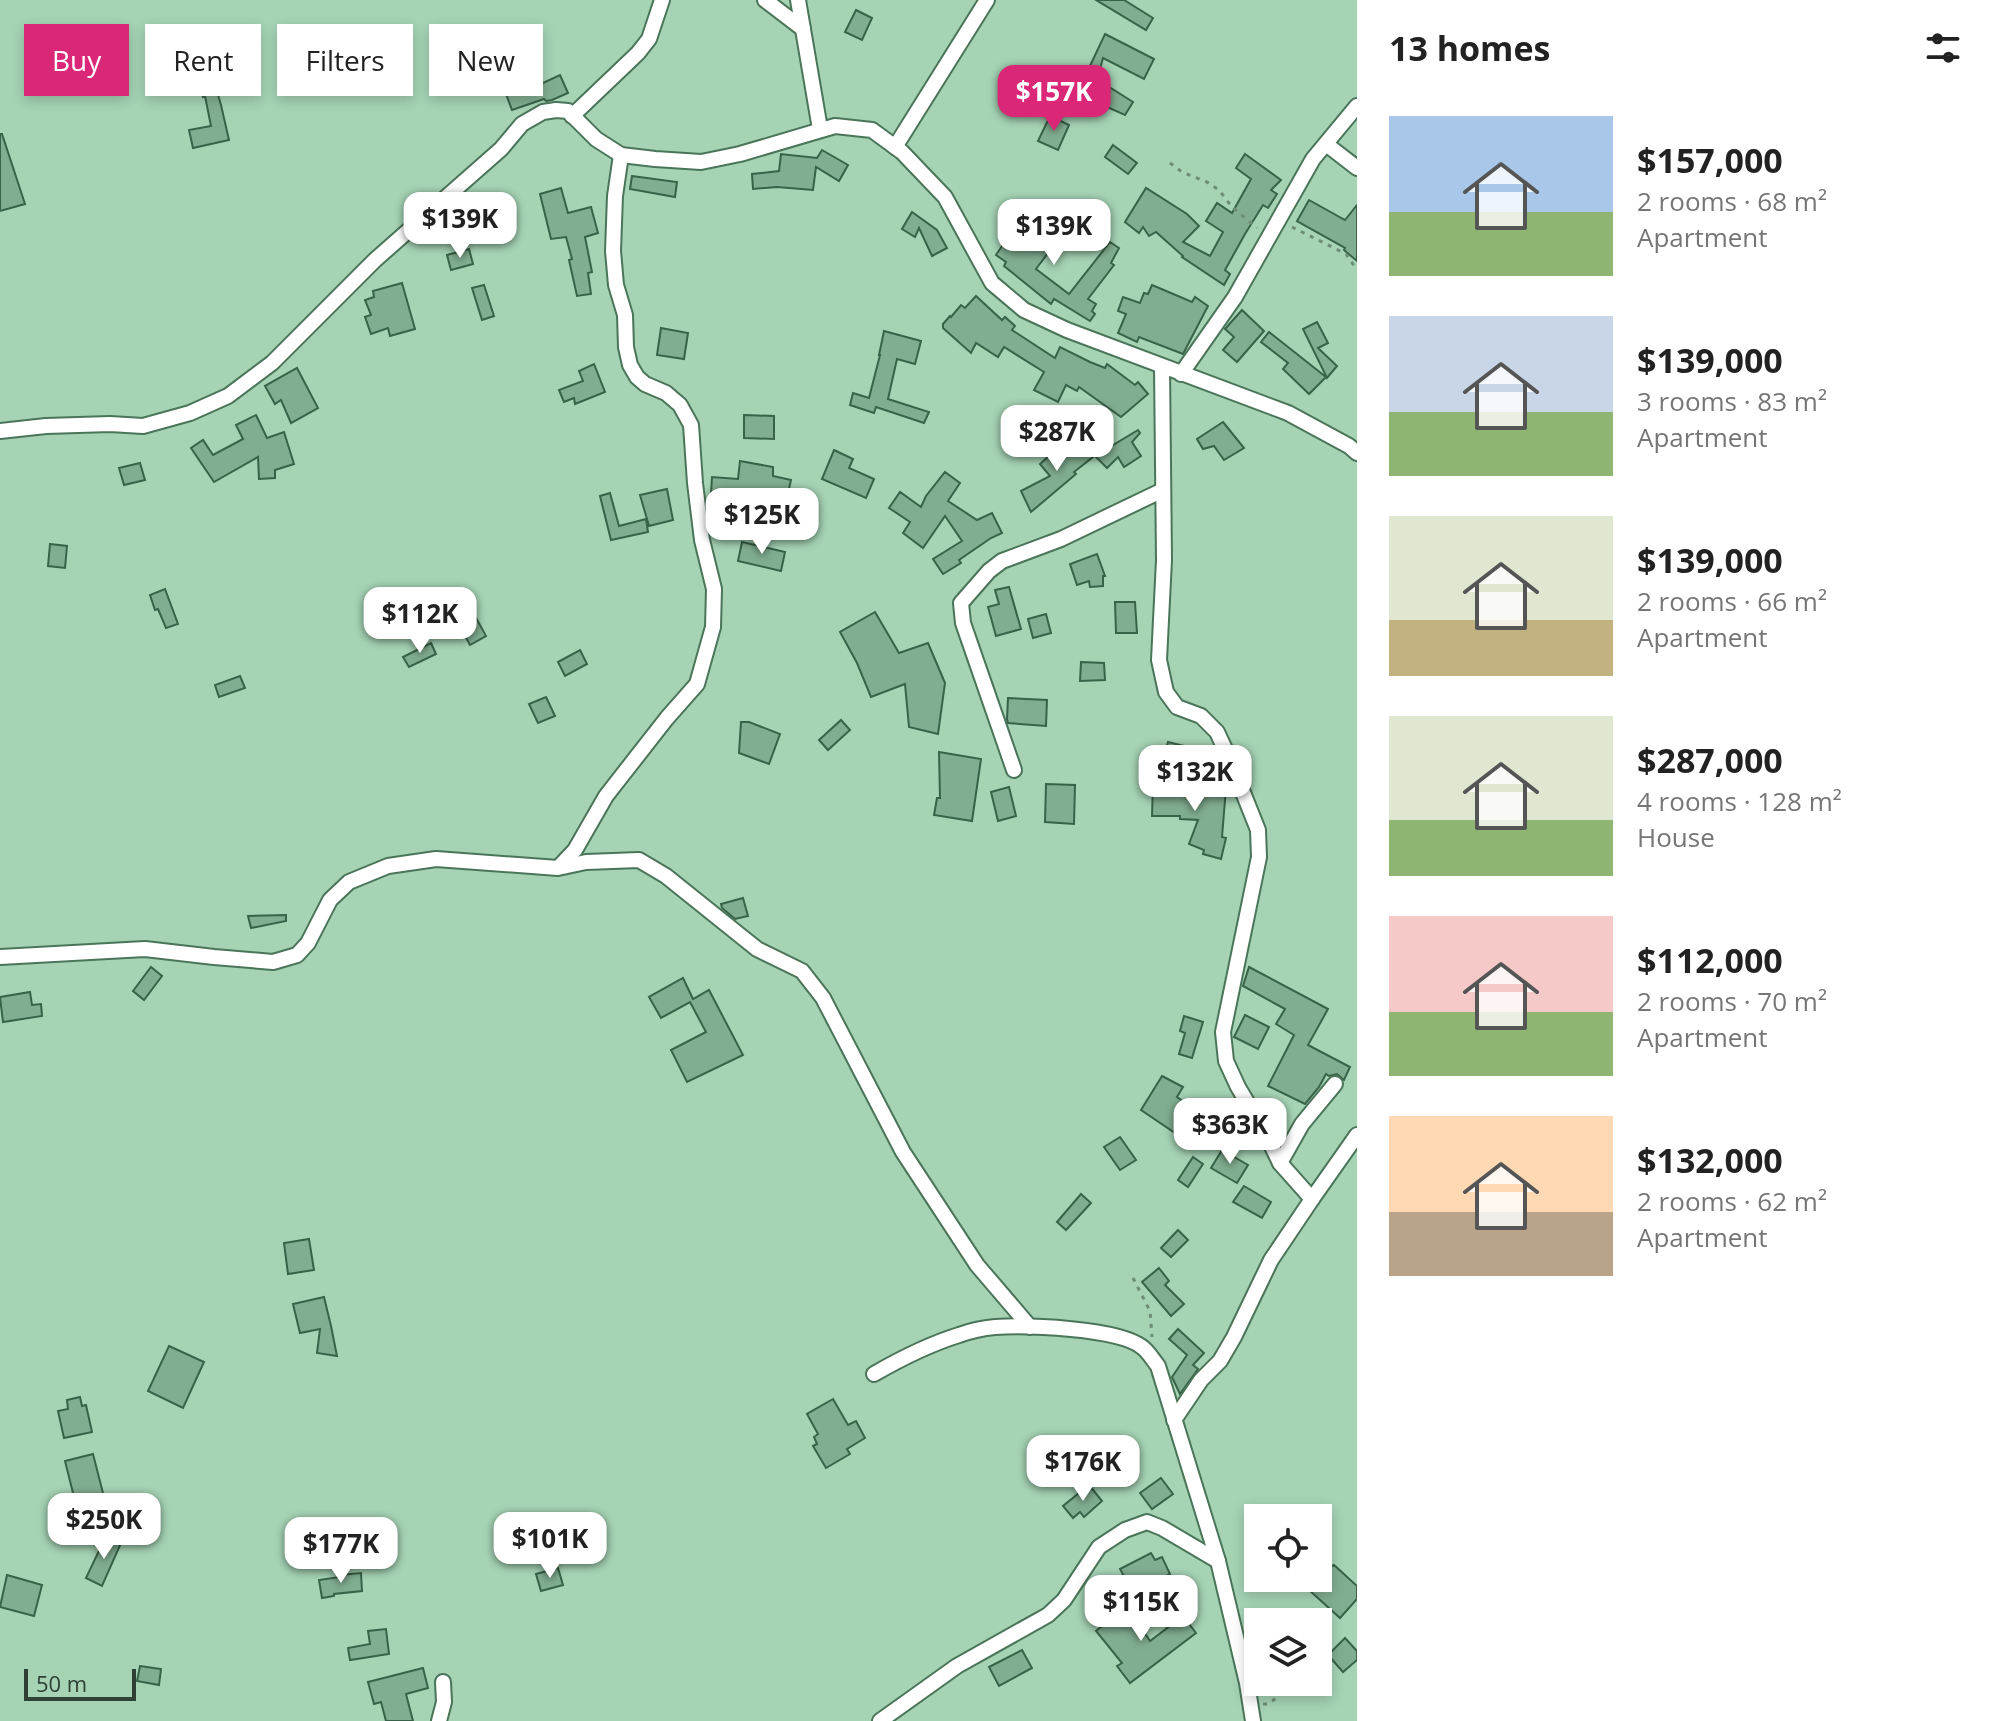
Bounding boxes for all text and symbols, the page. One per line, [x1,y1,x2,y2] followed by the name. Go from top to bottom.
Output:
[24,24,129,96] chip: Buy
[145,24,261,96] chip: Rent
[277,24,413,96] chip: Filters
[429,24,543,96] chip: New
[1389,25,1550,71] text: 13 homes
[1921,26,1965,70] icon: filters
[998,65,1110,133] pin: $157K
[1016,73,1092,109] text: $157K
[1637,137,1783,183] text: $157,000
[1453,148,1549,244] icon: home
[1637,183,1827,219] text: 2 rooms · 68 m²
[404,192,516,260] pin: $139K
[998,199,1110,267] pin: $139K
[422,200,498,236] text: $139K
[1016,207,1092,243] text: $139K
[1637,219,1768,255] text: Apartment
[1637,337,1783,383] text: $139,000
[1453,348,1549,444] icon: home
[1637,383,1827,419] text: 3 rooms · 83 m²
[1001,405,1113,473] pin: $287K
[1019,413,1095,449] text: $287K
[1637,419,1768,455] text: Apartment
[706,488,818,556] pin: $125K
[724,496,800,532] text: $125K
[1637,537,1783,583] text: $139,000
[1453,548,1549,644] icon: home
[1637,583,1827,619] text: 2 rooms · 66 m²
[364,587,476,655] pin: $112K
[382,595,458,631] text: $112K
[1637,619,1768,655] text: Apartment
[1637,737,1783,783] text: $287,000
[1139,745,1251,813] pin: $132K
[1453,748,1549,844] icon: home
[1157,753,1233,789] text: $132K
[1637,783,1842,819] text: 4 rooms · 128 m²
[1637,819,1715,855] text: House
[1637,937,1783,983] text: $112,000
[1453,948,1549,1044] icon: home
[1637,983,1827,1019] text: 2 rooms · 70 m²
[1637,1019,1768,1055] text: Apartment
[1174,1098,1286,1166] pin: $363K
[1192,1106,1268,1142] text: $363K
[1637,1137,1783,1183] text: $132,000
[1453,1148,1549,1244] icon: home
[1637,1183,1827,1219] text: 2 rooms · 62 m²
[1637,1219,1768,1255] text: Apartment
[1027,1435,1139,1503] pin: $176K
[1045,1443,1121,1479] text: $176K
[48,1493,160,1561] pin: $250K
[66,1501,142,1537] text: $250K
[1244,1504,1332,1696] map controls
[1244,1504,1332,1592] button: locate
[494,1512,606,1580] pin: $101K
[285,1517,397,1585] pin: $177K
[512,1520,588,1556] text: $101K
[303,1525,379,1561] text: $177K
[1085,1575,1197,1643] pin: $115K
[1103,1583,1179,1619] text: $115K
[1244,1608,1332,1696] button: layers
[24,1665,136,1701] scale bar
[36,1668,87,1698] text: 50 m

